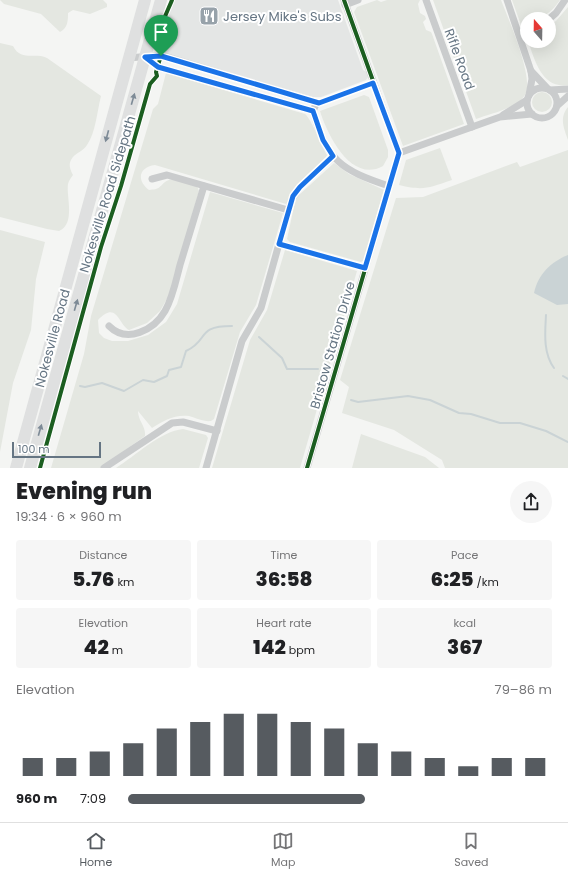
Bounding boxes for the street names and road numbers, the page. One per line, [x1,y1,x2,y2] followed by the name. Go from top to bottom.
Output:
[440,26,479,92] street label: Rifle Road
[75,113,140,275] street label: Nokesville Road Sidepath
[305,279,360,411] street label: Bristow Station Drive
[30,287,75,389] street label: Nokesville Road

